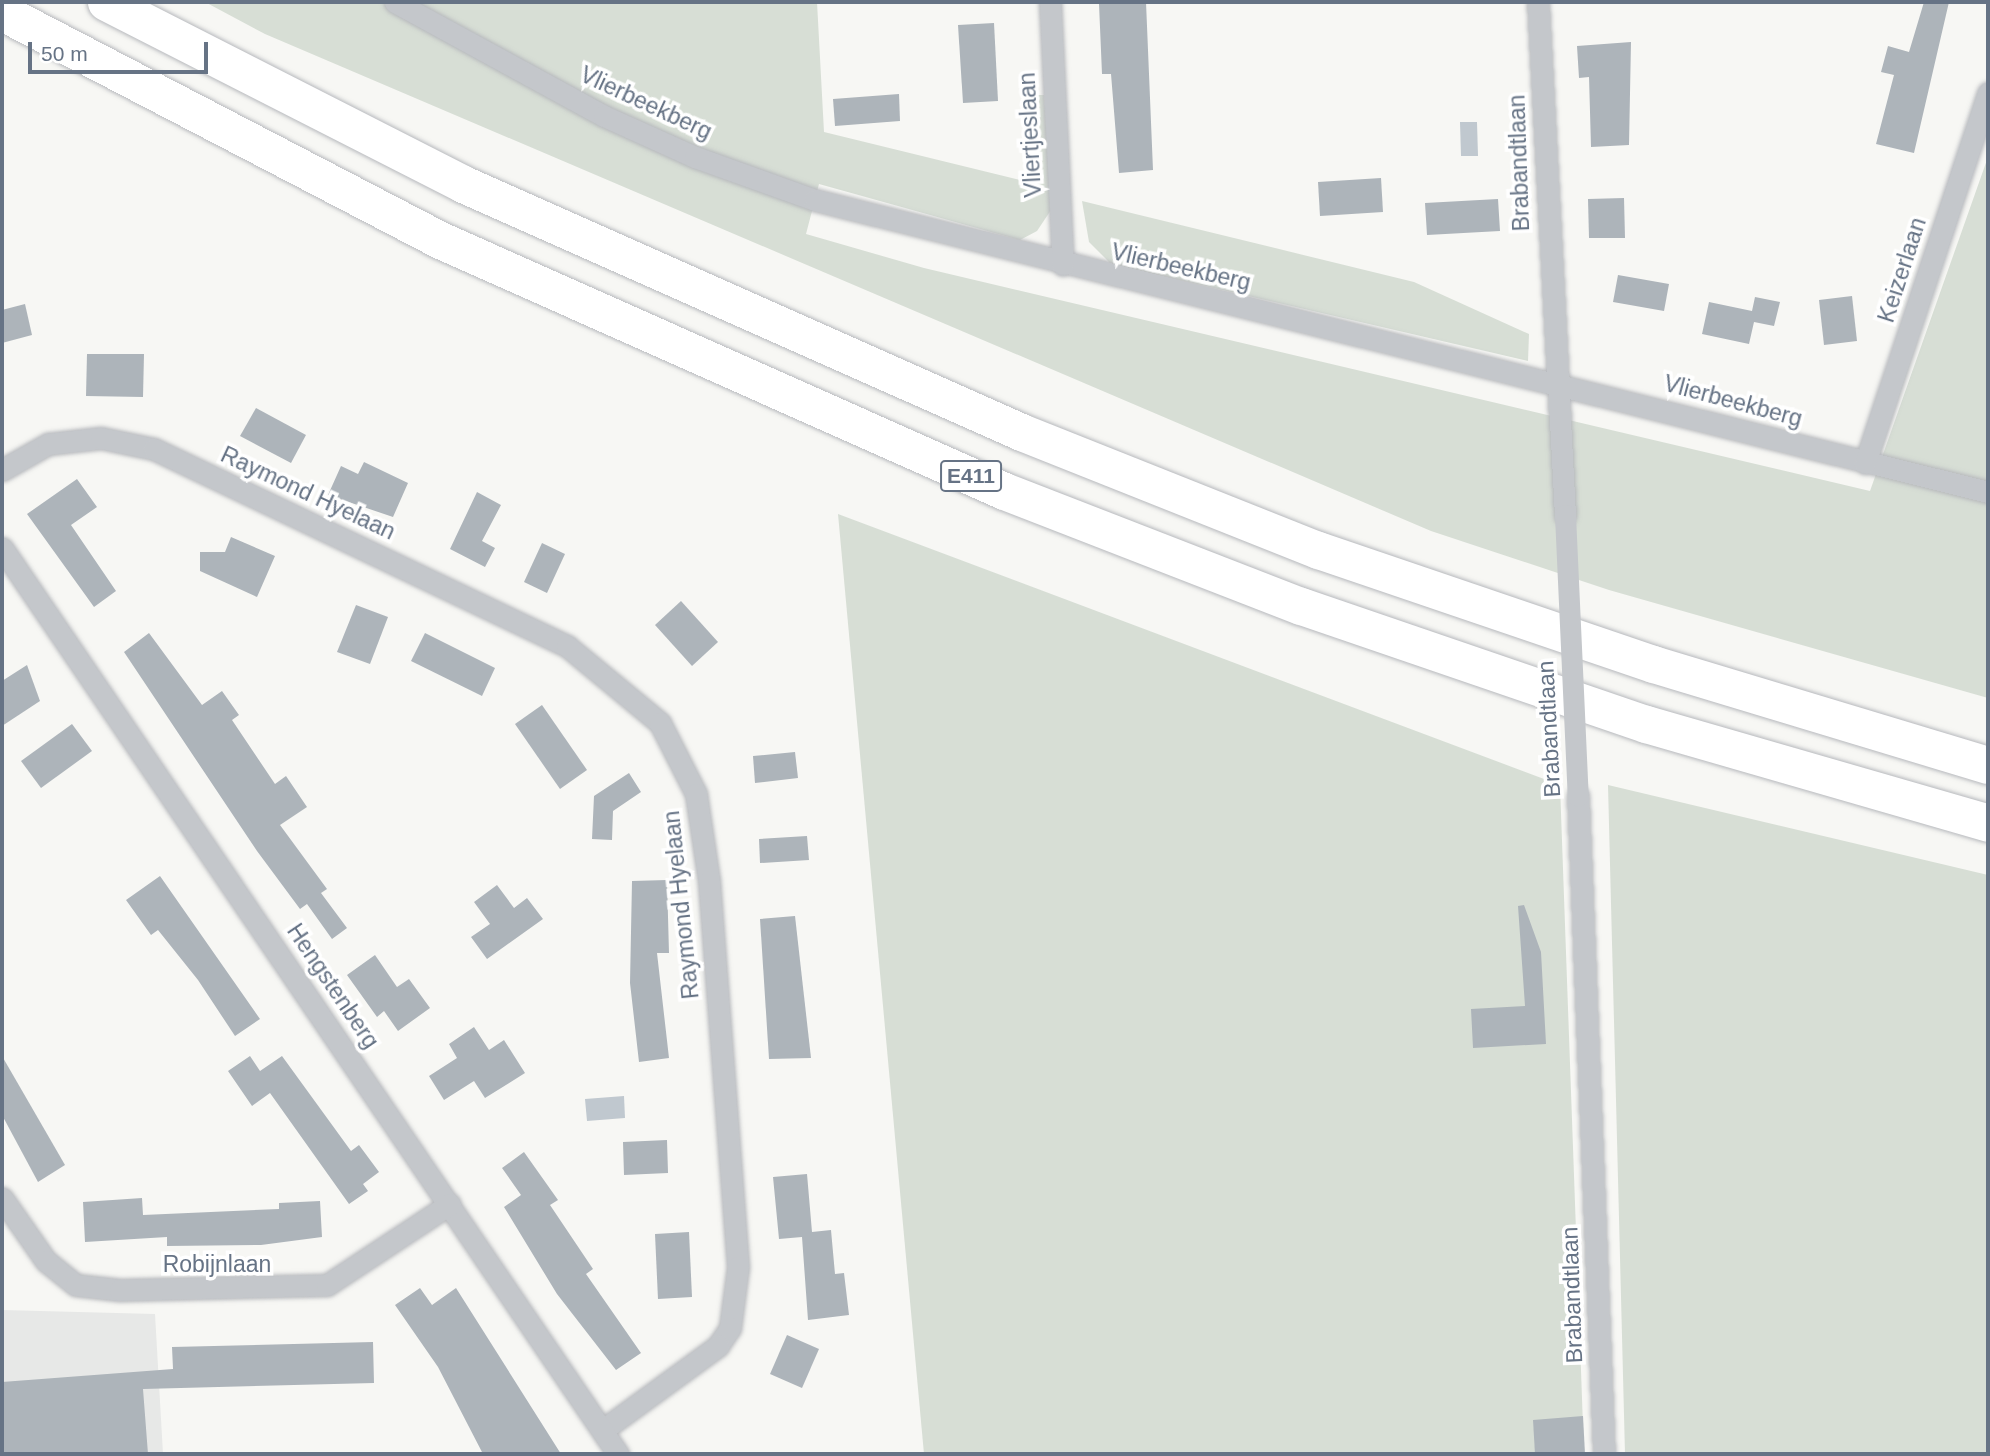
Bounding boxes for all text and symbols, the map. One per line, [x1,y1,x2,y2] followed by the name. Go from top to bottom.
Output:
[32,28,212,72] scale bar
[41,42,88,65] text: 50 m
[576,61,716,145] street label: Vlierbeekberg
[1013,72,1047,198] street label: Vliertjeslaan
[1503,94,1535,232] street label: Brabandtlaan
[1872,214,1932,326] street label: Keizerlaan
[1109,238,1253,296] street label: Vlierbeekberg
[1661,369,1805,433] street label: Vlierbeekberg
[216,441,400,545] street label: Raymond Hyelaan
[940,458,1002,494] road number: E411
[1532,660,1566,798] street label: Brabandtlaan
[657,809,705,1001] street label: Raymond Hyelaan
[281,918,385,1054] street label: Hengstenberg
[1556,1226,1588,1364] street label: Brabandtlaan
[163,1250,271,1278] street label: Robijnlaan

